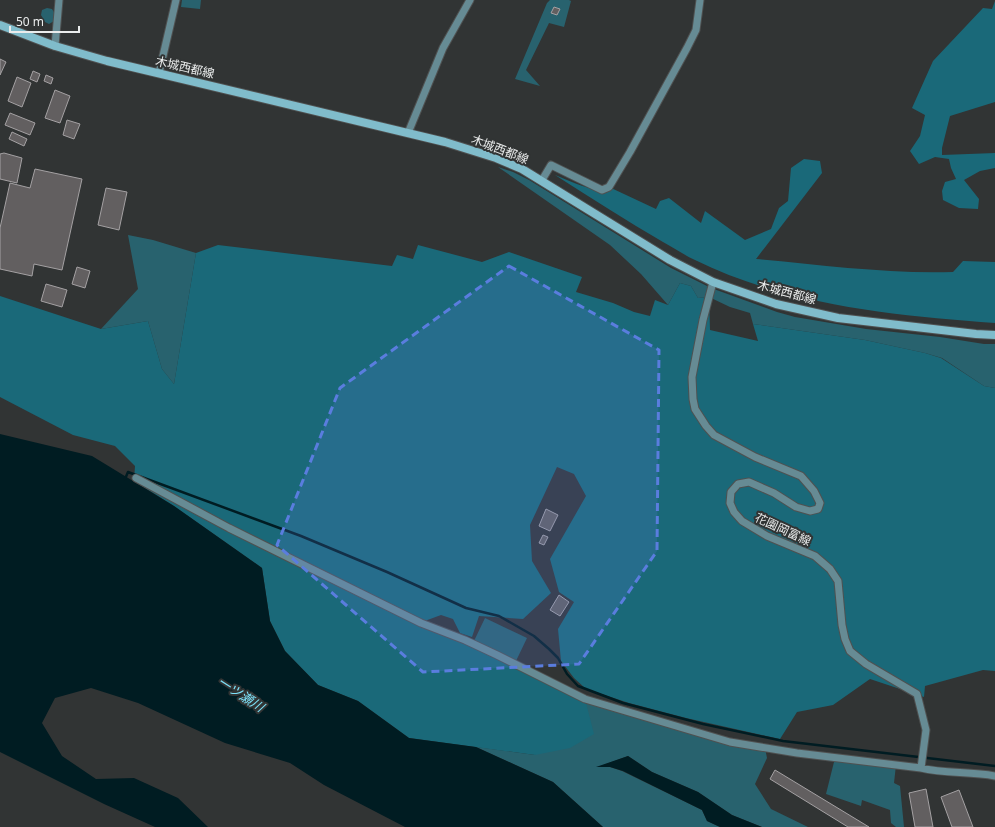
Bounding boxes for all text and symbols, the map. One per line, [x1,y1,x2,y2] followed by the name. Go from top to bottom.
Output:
[10,8,79,34] scale bar
[16,13,44,30] text: 50 m
[154,52,216,82] street label: 木城西都線
[469,130,531,168] street label: 木城西都線
[756,276,818,308] street label: 木城西都線
[752,509,814,549] street label: 花園岡富線
[214,672,269,717] water label: 一ツ瀬川

